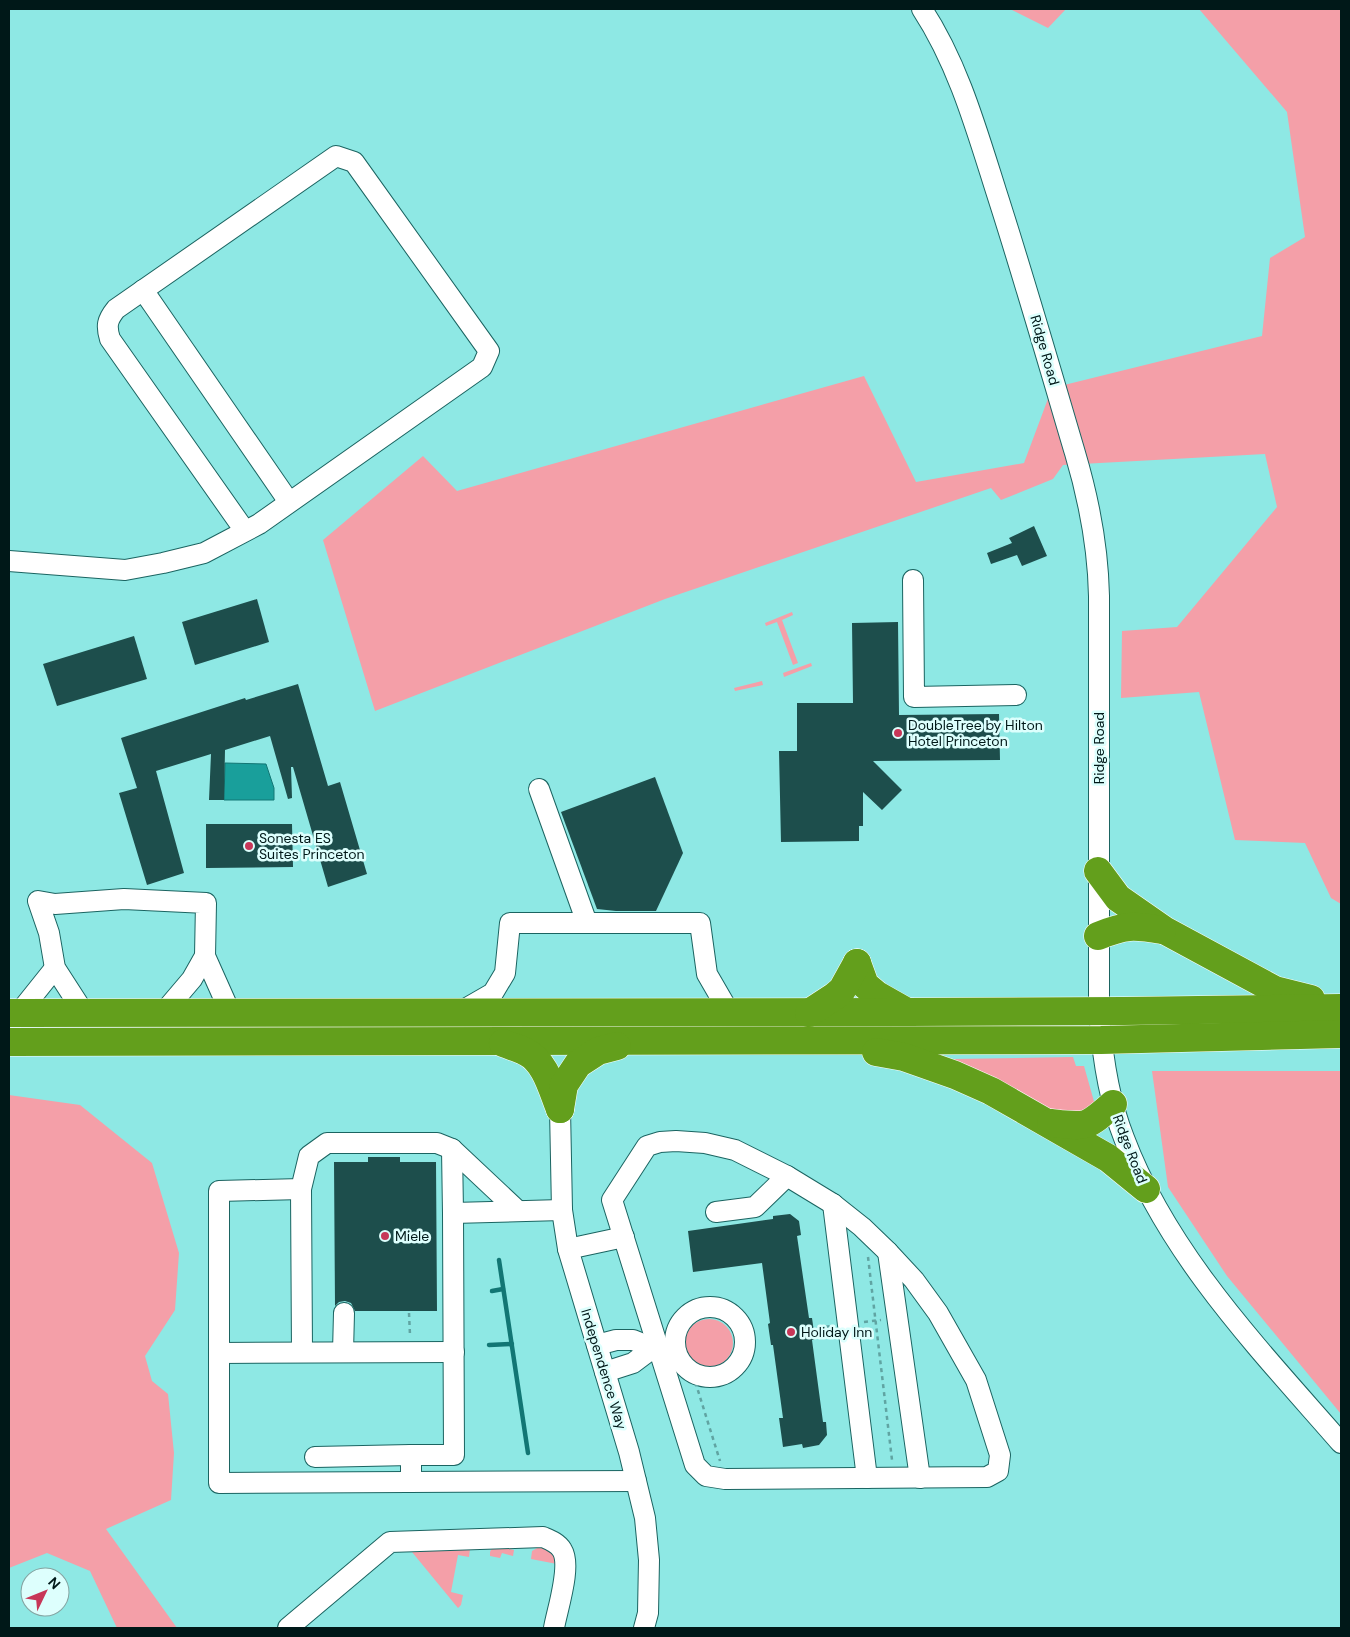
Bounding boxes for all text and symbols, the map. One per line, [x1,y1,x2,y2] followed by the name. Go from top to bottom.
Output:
[1026,313,1064,387] street label: Ridge Road
[1090,712,1108,784] street label: Ridge Road
[908,716,1043,750] place label: DoubleTree by Hilton Hotel Princeton
[892,727,904,739] marker: DoubleTree by Hilton Hotel Princeton
[259,829,365,863] place label: Sonesta ES Suites Princeton
[243,840,255,852] marker: Sonesta ES Suites Princeton
[1109,1112,1151,1186] street label: Ridge Road
[395,1227,429,1245] place label: Miele
[379,1230,391,1242] marker: Miele
[577,1306,631,1432] street label: Independence Way
[801,1323,872,1341] place label: Holiday Inn
[785,1326,797,1338] marker: Holiday Inn
[20,1567,70,1617] north arrow
[44,1573,65,1593] text: N

